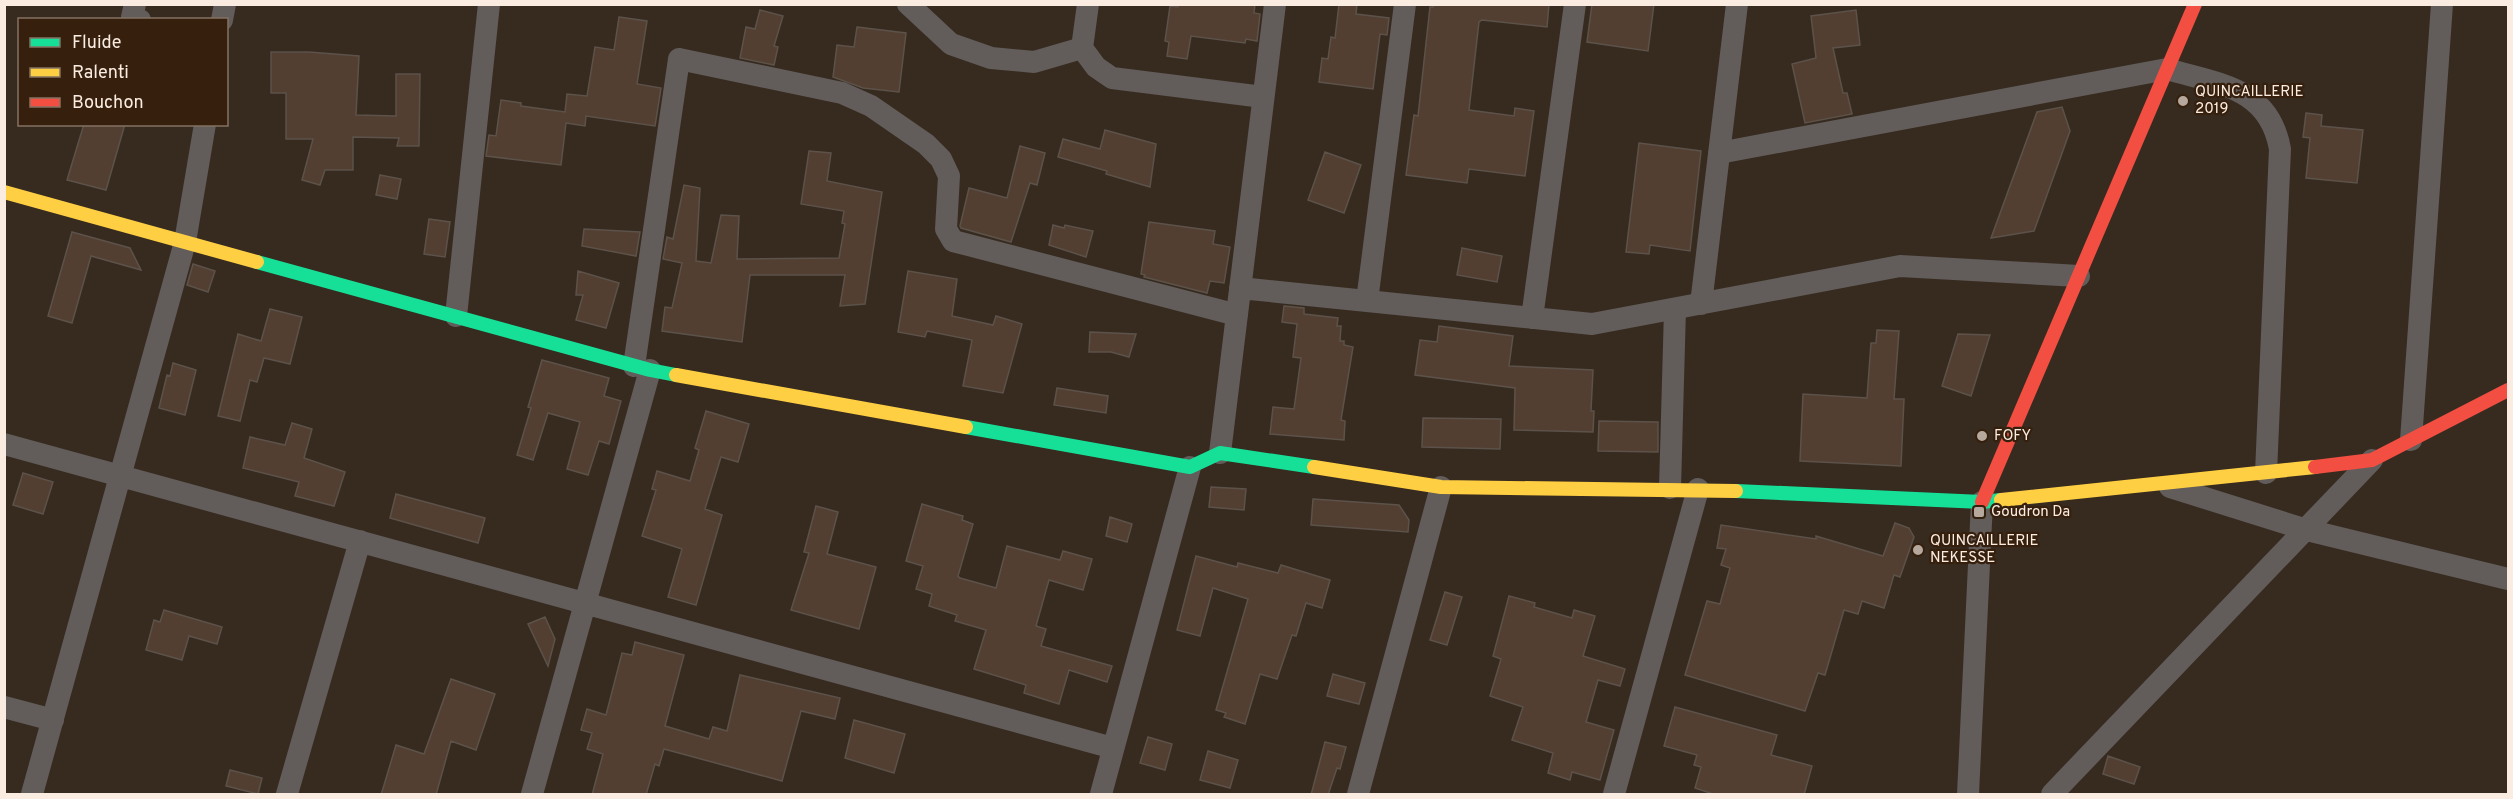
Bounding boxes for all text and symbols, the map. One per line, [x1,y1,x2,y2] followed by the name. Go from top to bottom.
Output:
[18,18,228,126] legend
[72,32,121,55] text: Fluide
[72,62,129,85] text: Ralenti
[2195,83,2303,119] place label: QUINCAILLERIE 2019
[72,92,144,115] text: Bouchon
[2176,94,2190,108] marker: QUINCAILLERIE 2019
[1994,427,2031,446] place label: FOFY
[1975,429,1989,443] marker: FOFY
[1991,503,2070,522] place label: Goudron Da
[1972,505,1986,519] marker: Goudron Da
[1930,532,2038,568] place label: QUINCAILLERIE NEKESSE
[1911,543,1925,557] marker: QUINCAILLERIE NEKESSE

